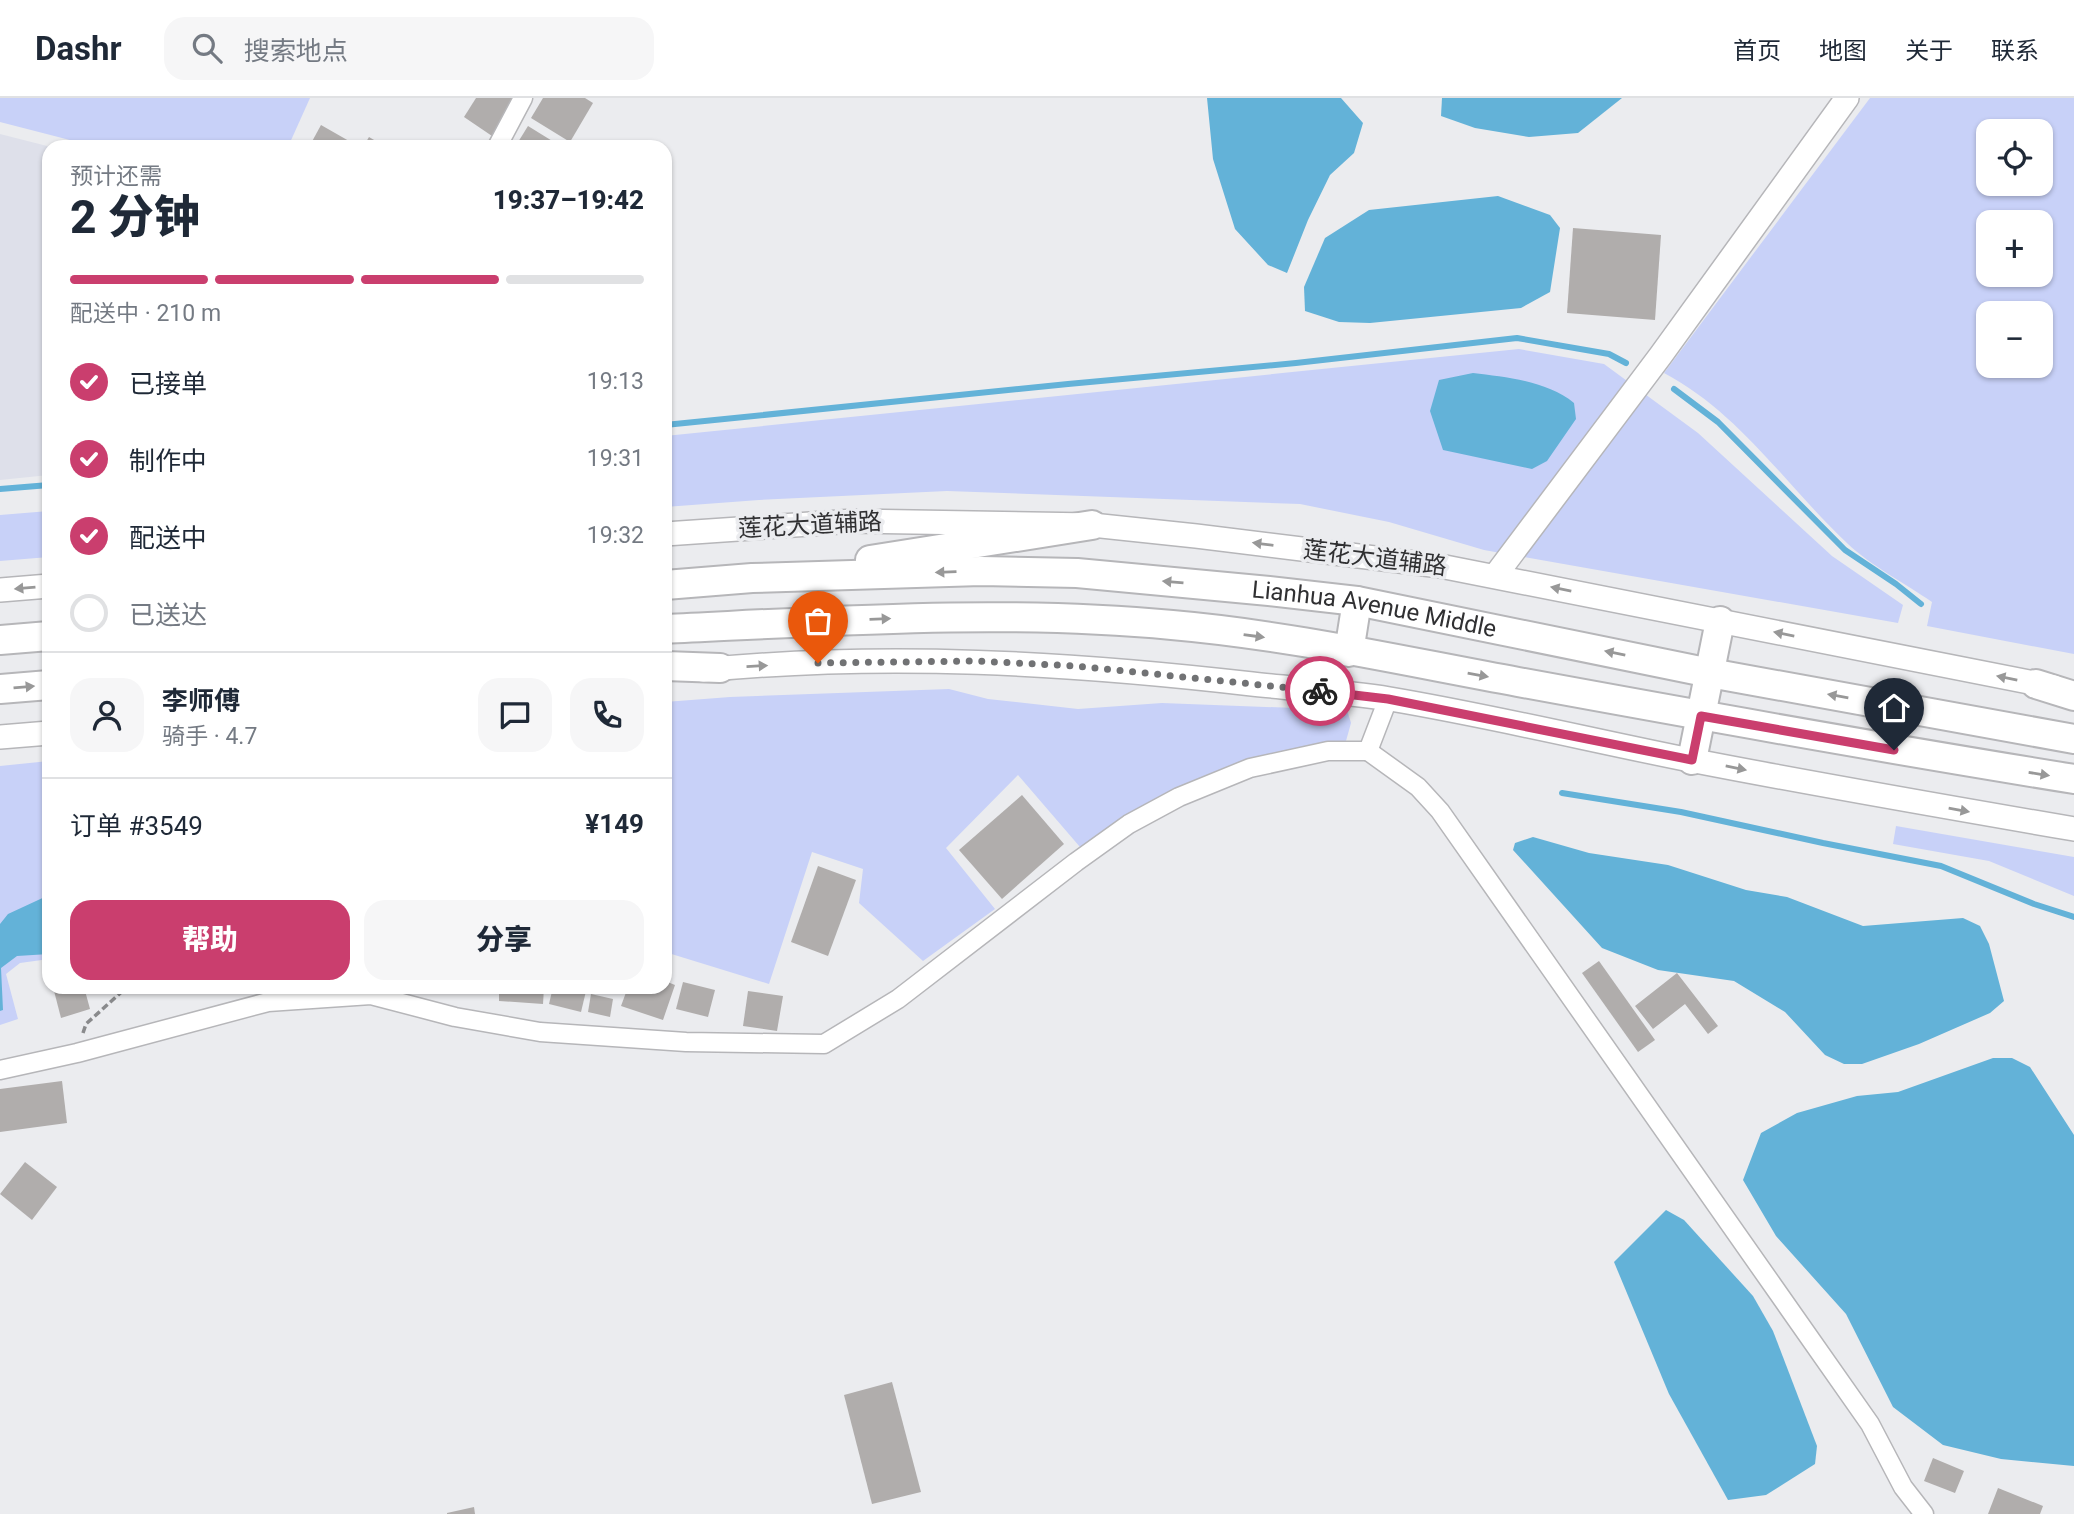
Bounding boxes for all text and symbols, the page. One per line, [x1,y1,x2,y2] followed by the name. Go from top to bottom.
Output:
[164,17,654,80] search box
[35,29,122,68] text: Dashr
[188,29,226,67] icon: search
[244,36,348,66] text: 搜索地点
[1733,37,1781,65] text: 首页
[1819,37,1867,65] text: 地图
[1905,37,1953,65] text: 关于
[1991,37,2039,65] text: 联系
[1976,119,2053,378] map controls
[1976,119,2053,196] button: locate
[70,163,162,190] text: 预计还需
[493,185,644,215] text: 19:37–19:42
[70,190,200,244] text: 2 分钟
[1976,210,2053,287] button: +
[70,300,221,327] text: 配送中 · 210 m
[1976,301,2053,378] button: −
[70,363,108,401] icon: check
[587,368,644,395] text: 19:13
[129,369,207,399] text: 已接单
[70,440,108,478] icon: check
[587,445,644,472] text: 19:31
[129,446,207,476] text: 制作中
[737,507,883,543] street label: 莲花大道辅路
[70,517,108,555] icon: check
[587,522,644,549] text: 19:32
[129,523,207,553] text: 配送中
[1302,535,1448,581] street label: 莲花大道辅路
[1252,539,1274,550] one-way arrow
[935,567,957,578] one-way arrow
[1251,575,1499,643] street label: Lianhua Avenue Middle
[1162,576,1184,587] one-way arrow
[13,583,35,594] one-way arrow
[1550,584,1572,595] one-way arrow
[788,591,848,663] pin
[129,600,207,630] text: 已送达
[799,602,837,640] icon: bag
[869,614,891,625] one-way arrow
[1773,628,1795,639] one-way arrow
[1243,630,1265,641] one-way arrow
[1604,648,1626,659] one-way arrow
[1285,656,1355,726] courier
[747,661,769,672] one-way arrow
[1467,670,1489,681] one-way arrow
[1301,672,1339,710] icon: bike
[1996,672,2018,683] one-way arrow
[70,678,144,752] button: person
[478,678,552,752] button: chat
[570,678,644,752] button: phone
[1864,678,1924,750] pin
[14,681,36,692] one-way arrow
[162,686,240,716] text: 李师傅
[1875,689,1913,727] icon: home
[1827,690,1849,701] one-way arrow
[162,723,257,750] text: 骑手 · 4.7
[1725,763,1747,774] one-way arrow
[2029,769,2051,780] one-way arrow
[1948,805,1970,816] one-way arrow
[585,809,644,839] text: ¥149
[70,811,203,841] text: 订单 #3549
[70,900,350,980] button: 帮助
[364,900,644,980] button: 分享

